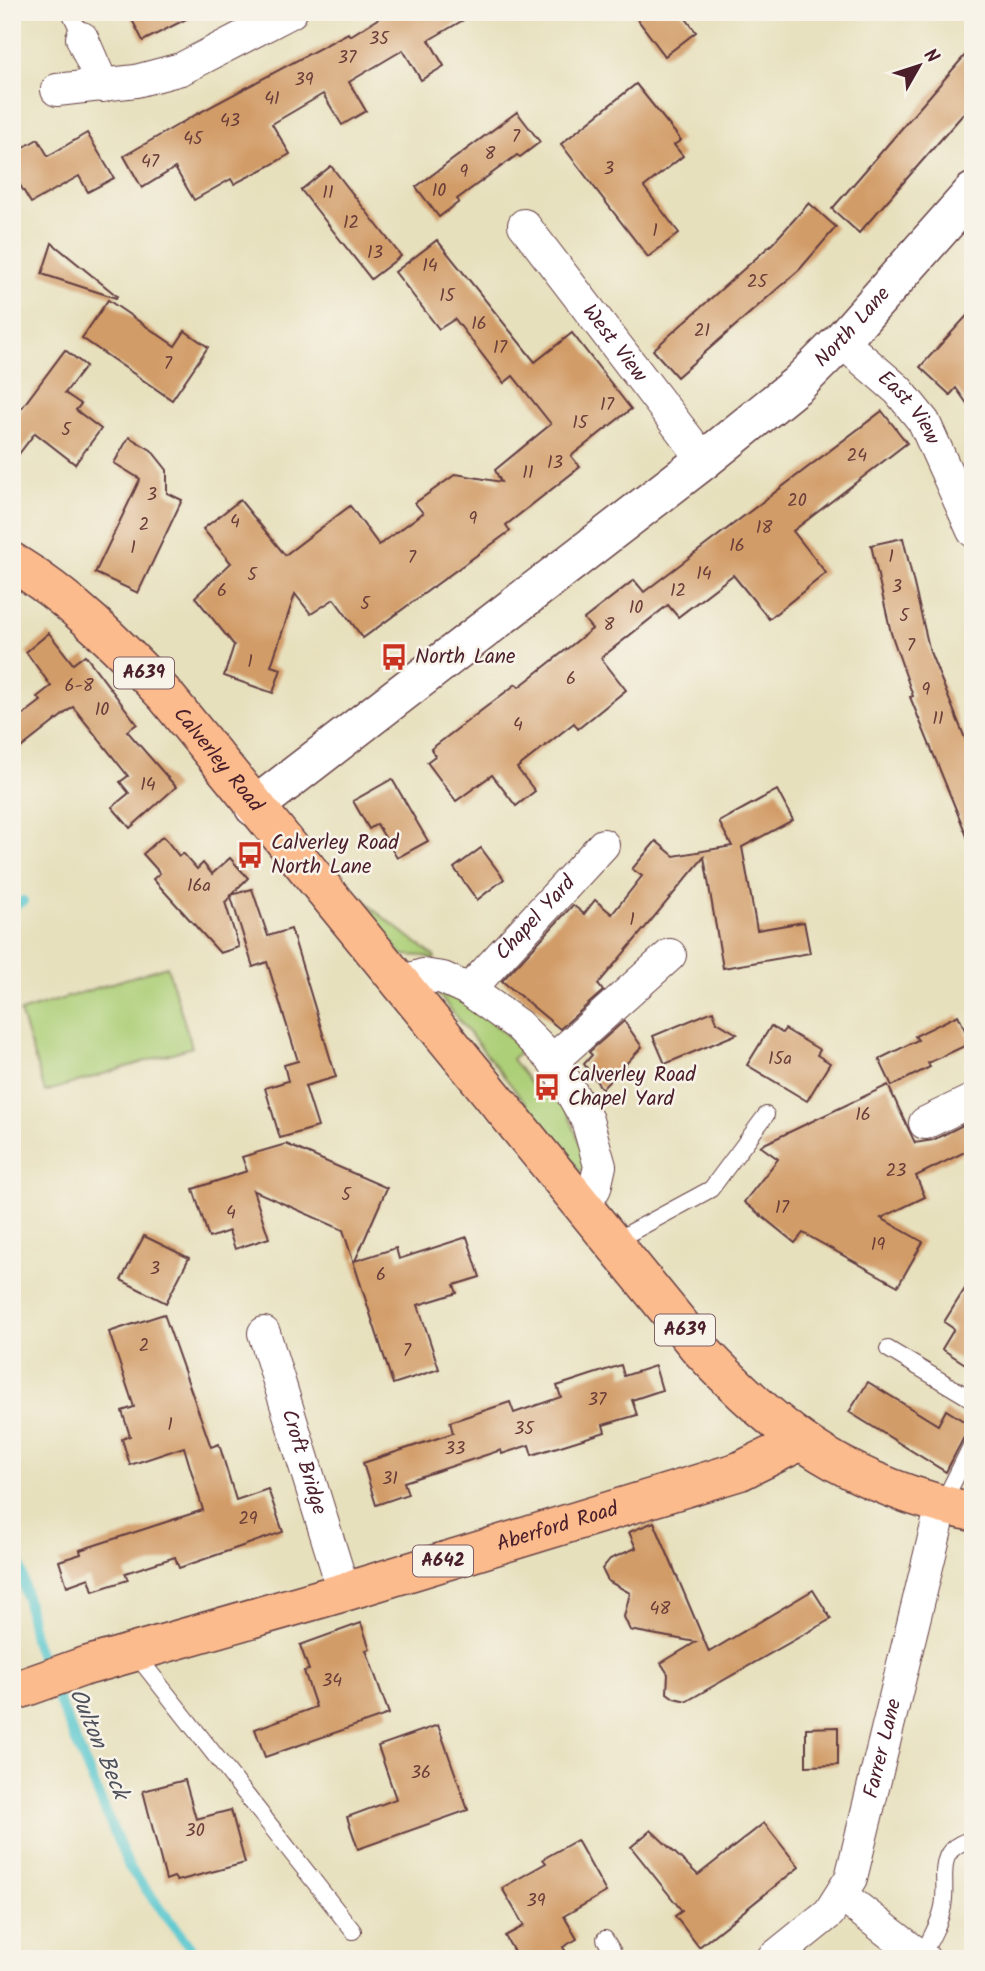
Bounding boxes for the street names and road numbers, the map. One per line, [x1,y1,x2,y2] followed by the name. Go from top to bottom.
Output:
[807,279,899,375] street label: North Lane
[574,297,656,390] street label: West View
[870,363,949,451] street label: East View
[114,658,174,688] road number: A639
[165,700,272,820] street label: Calverley Road
[487,867,584,968] street label: Chapel Yard
[655,1314,715,1346] road number: A639
[272,1405,336,1519] street label: Croft Bridge
[493,1493,623,1561] street label: Aberford Road
[413,1546,473,1576] road number: A642
[855,1695,911,1802] street label: Farrer Lane

